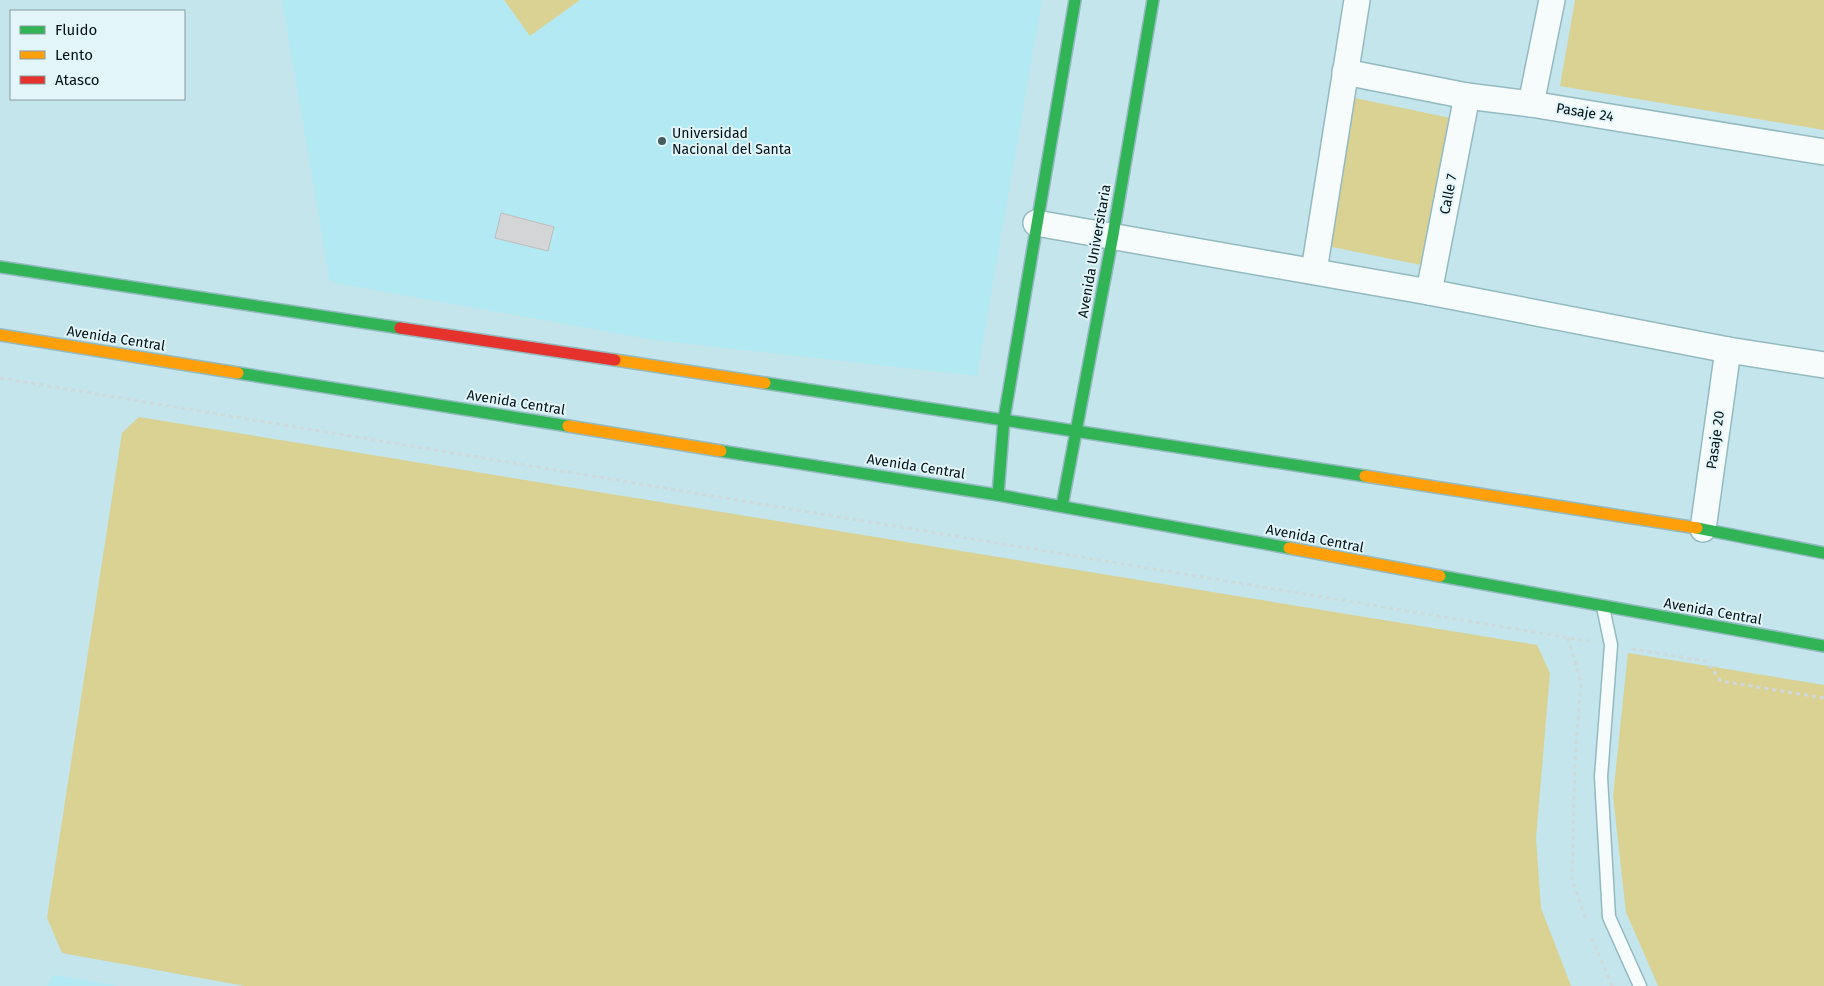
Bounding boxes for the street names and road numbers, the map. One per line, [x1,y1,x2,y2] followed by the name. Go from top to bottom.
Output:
[1555,100,1615,126] street label: Pasaje 24
[1436,172,1461,216] street label: Calle 7
[1074,183,1115,319] street label: Avenida Universitaria
[66,322,166,355] street label: Avenida Central
[466,386,566,419] street label: Avenida Central
[1703,410,1728,470] street label: Pasaje 20
[866,450,966,483] street label: Avenida Central
[1265,521,1365,556] street label: Avenida Central
[1663,595,1763,628] street label: Avenida Central

